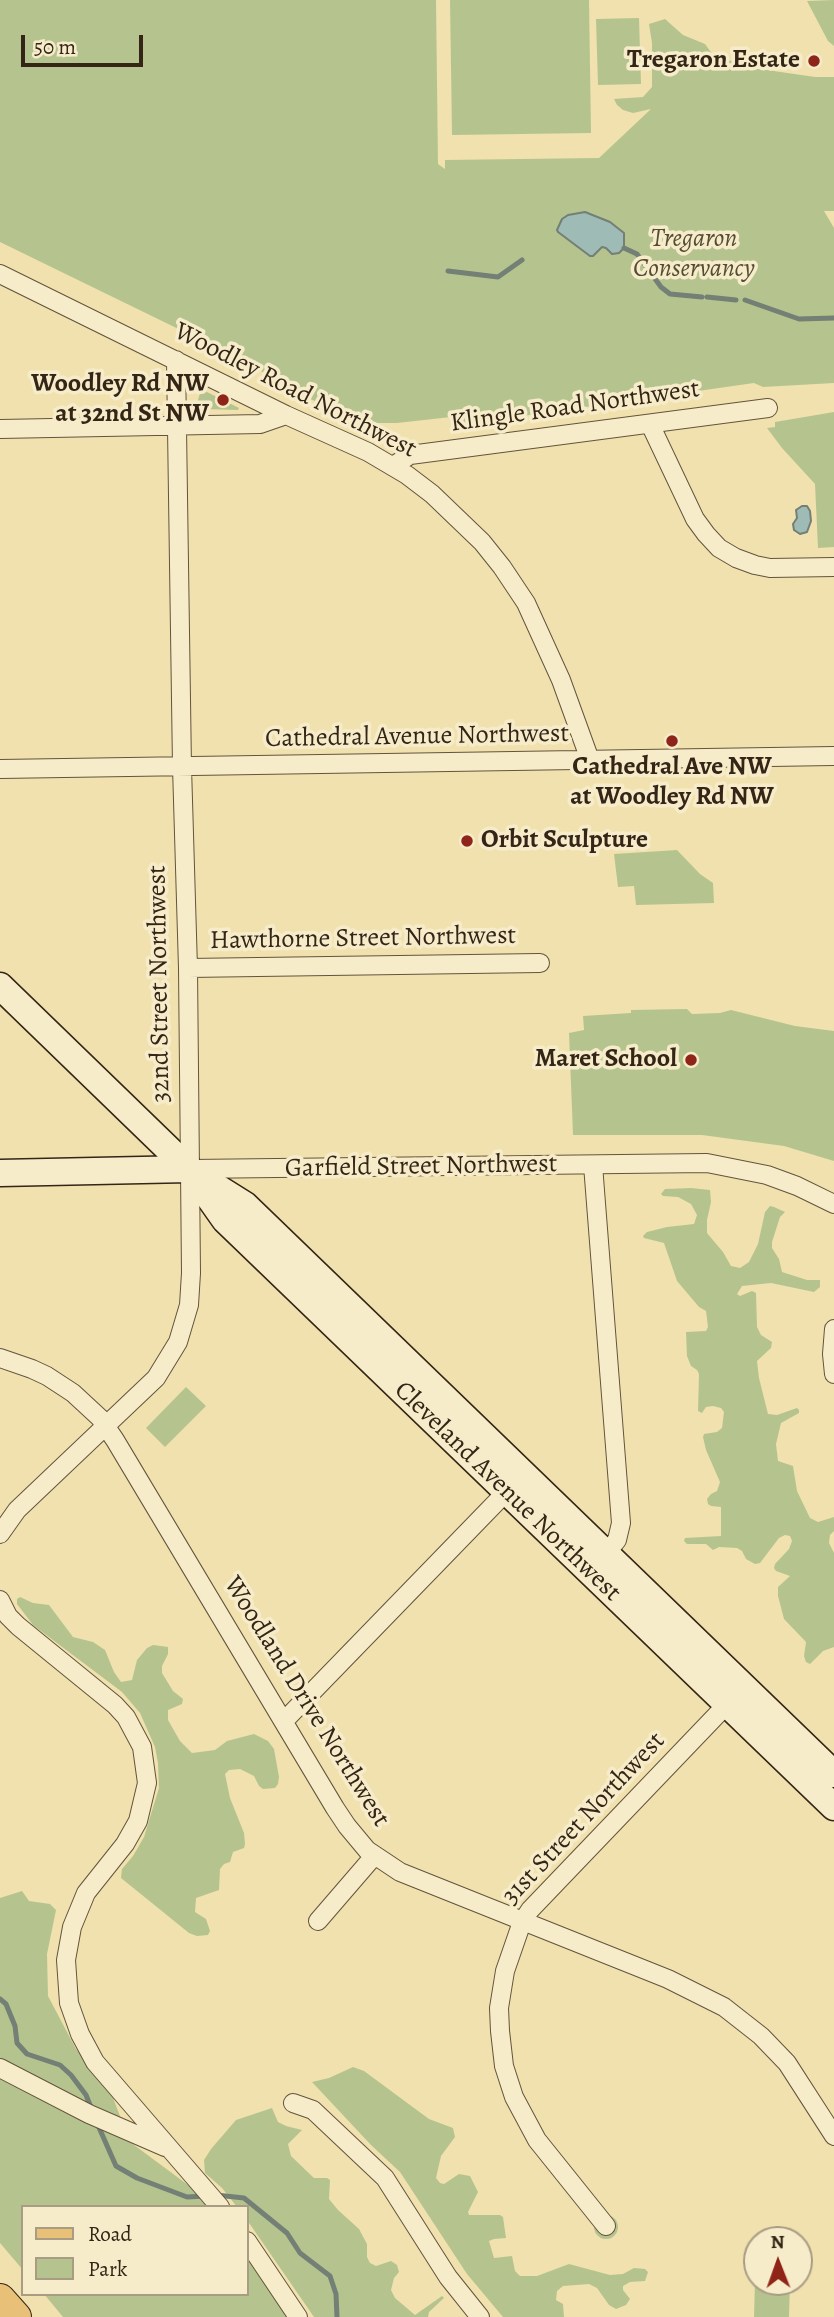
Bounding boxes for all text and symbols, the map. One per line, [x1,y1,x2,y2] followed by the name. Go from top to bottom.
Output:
[24,21,147,65] scale bar
[34,33,76,61] text: 50 m
[627,45,800,77] place label: Tregaron Estate
[806,53,822,69] marker: Tregaron Estate
[633,224,755,286] park label: Tregaron Conservancy
[169,316,421,466] street label: Woodley Road Northwest
[31,369,209,430] place label: Woodley Rd NW at 32nd St NW
[448,374,702,440] street label: Klingle Road Northwest
[215,392,231,408] marker: Woodley Rd NW at 32nd St NW
[265,719,569,755] street label: Cathedral Avenue Northwest
[664,733,680,749] marker: Cathedral Ave NW at Woodley Rd NW
[570,752,774,814] place label: Cathedral Ave NW at Woodley Rd NW
[481,825,648,857] place label: Orbit Sculpture
[459,833,475,849] marker: Orbit Sculpture
[142,865,178,1103] street label: 32nd Street Northwest
[210,921,516,957] street label: Hawthorne Street Northwest
[535,1044,677,1076] place label: Maret School
[683,1052,699,1068] marker: Maret School
[285,1149,557,1185] street label: Garfield Street Northwest
[387,1376,627,1608] street label: Cleveland Avenue Northwest
[216,1571,396,1833] street label: Woodland Drive Northwest
[496,1726,672,1912] street label: 31st Street Northwest
[21,2205,248,2296] legend
[88,2220,132,2248] text: Road
[743,2226,813,2296] north arrow
[771,2229,785,2255] text: N
[88,2255,127,2283] text: Park

